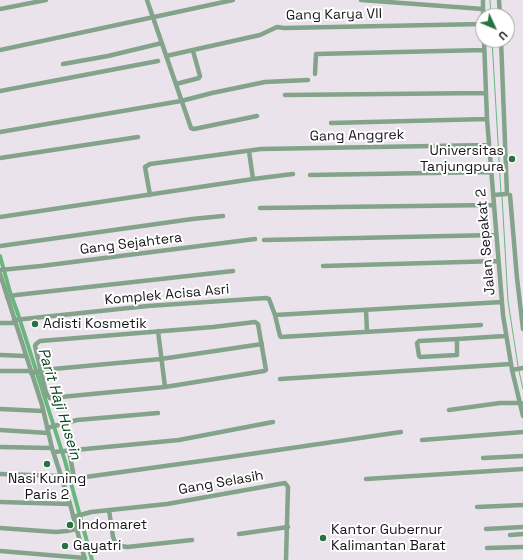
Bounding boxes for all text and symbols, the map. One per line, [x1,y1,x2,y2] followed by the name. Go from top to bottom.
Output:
[286,6,382,24] street label: Gang Karya VII
[475,8,515,48] north arrow
[495,28,511,43] text: U
[310,127,404,145] street label: Gang Anggrek
[420,143,504,176] place label: Universitas Tanjungpura
[507,154,517,164] marker: Universitas Tanjungpura
[473,188,499,296] street label: Jalan Sepakat 2
[79,229,183,259] street label: Gang Sejahtera
[104,281,230,309] street label: Komplek Acisa Asri
[43,316,147,332] place label: Adisti Kosmetik
[30,319,40,329] marker: Adisti Kosmetik
[33,346,85,462] water label: Parit Haji Husein
[42,459,52,469] marker: Nasi Kuning Paris 2
[177,467,265,499] street label: Gang Selasih
[8,471,86,504] place label: Nasi Kuning Paris 2
[78,517,147,533] place label: Indomaret
[65,520,75,530] marker: Indomaret
[331,522,446,554] place label: Kantor Gubernur Kalimantan Barat
[318,533,328,543] marker: Kantor Gubernur Kalimantan Barat
[73,538,121,554] place label: Gayatri
[60,541,70,551] marker: Gayatri

